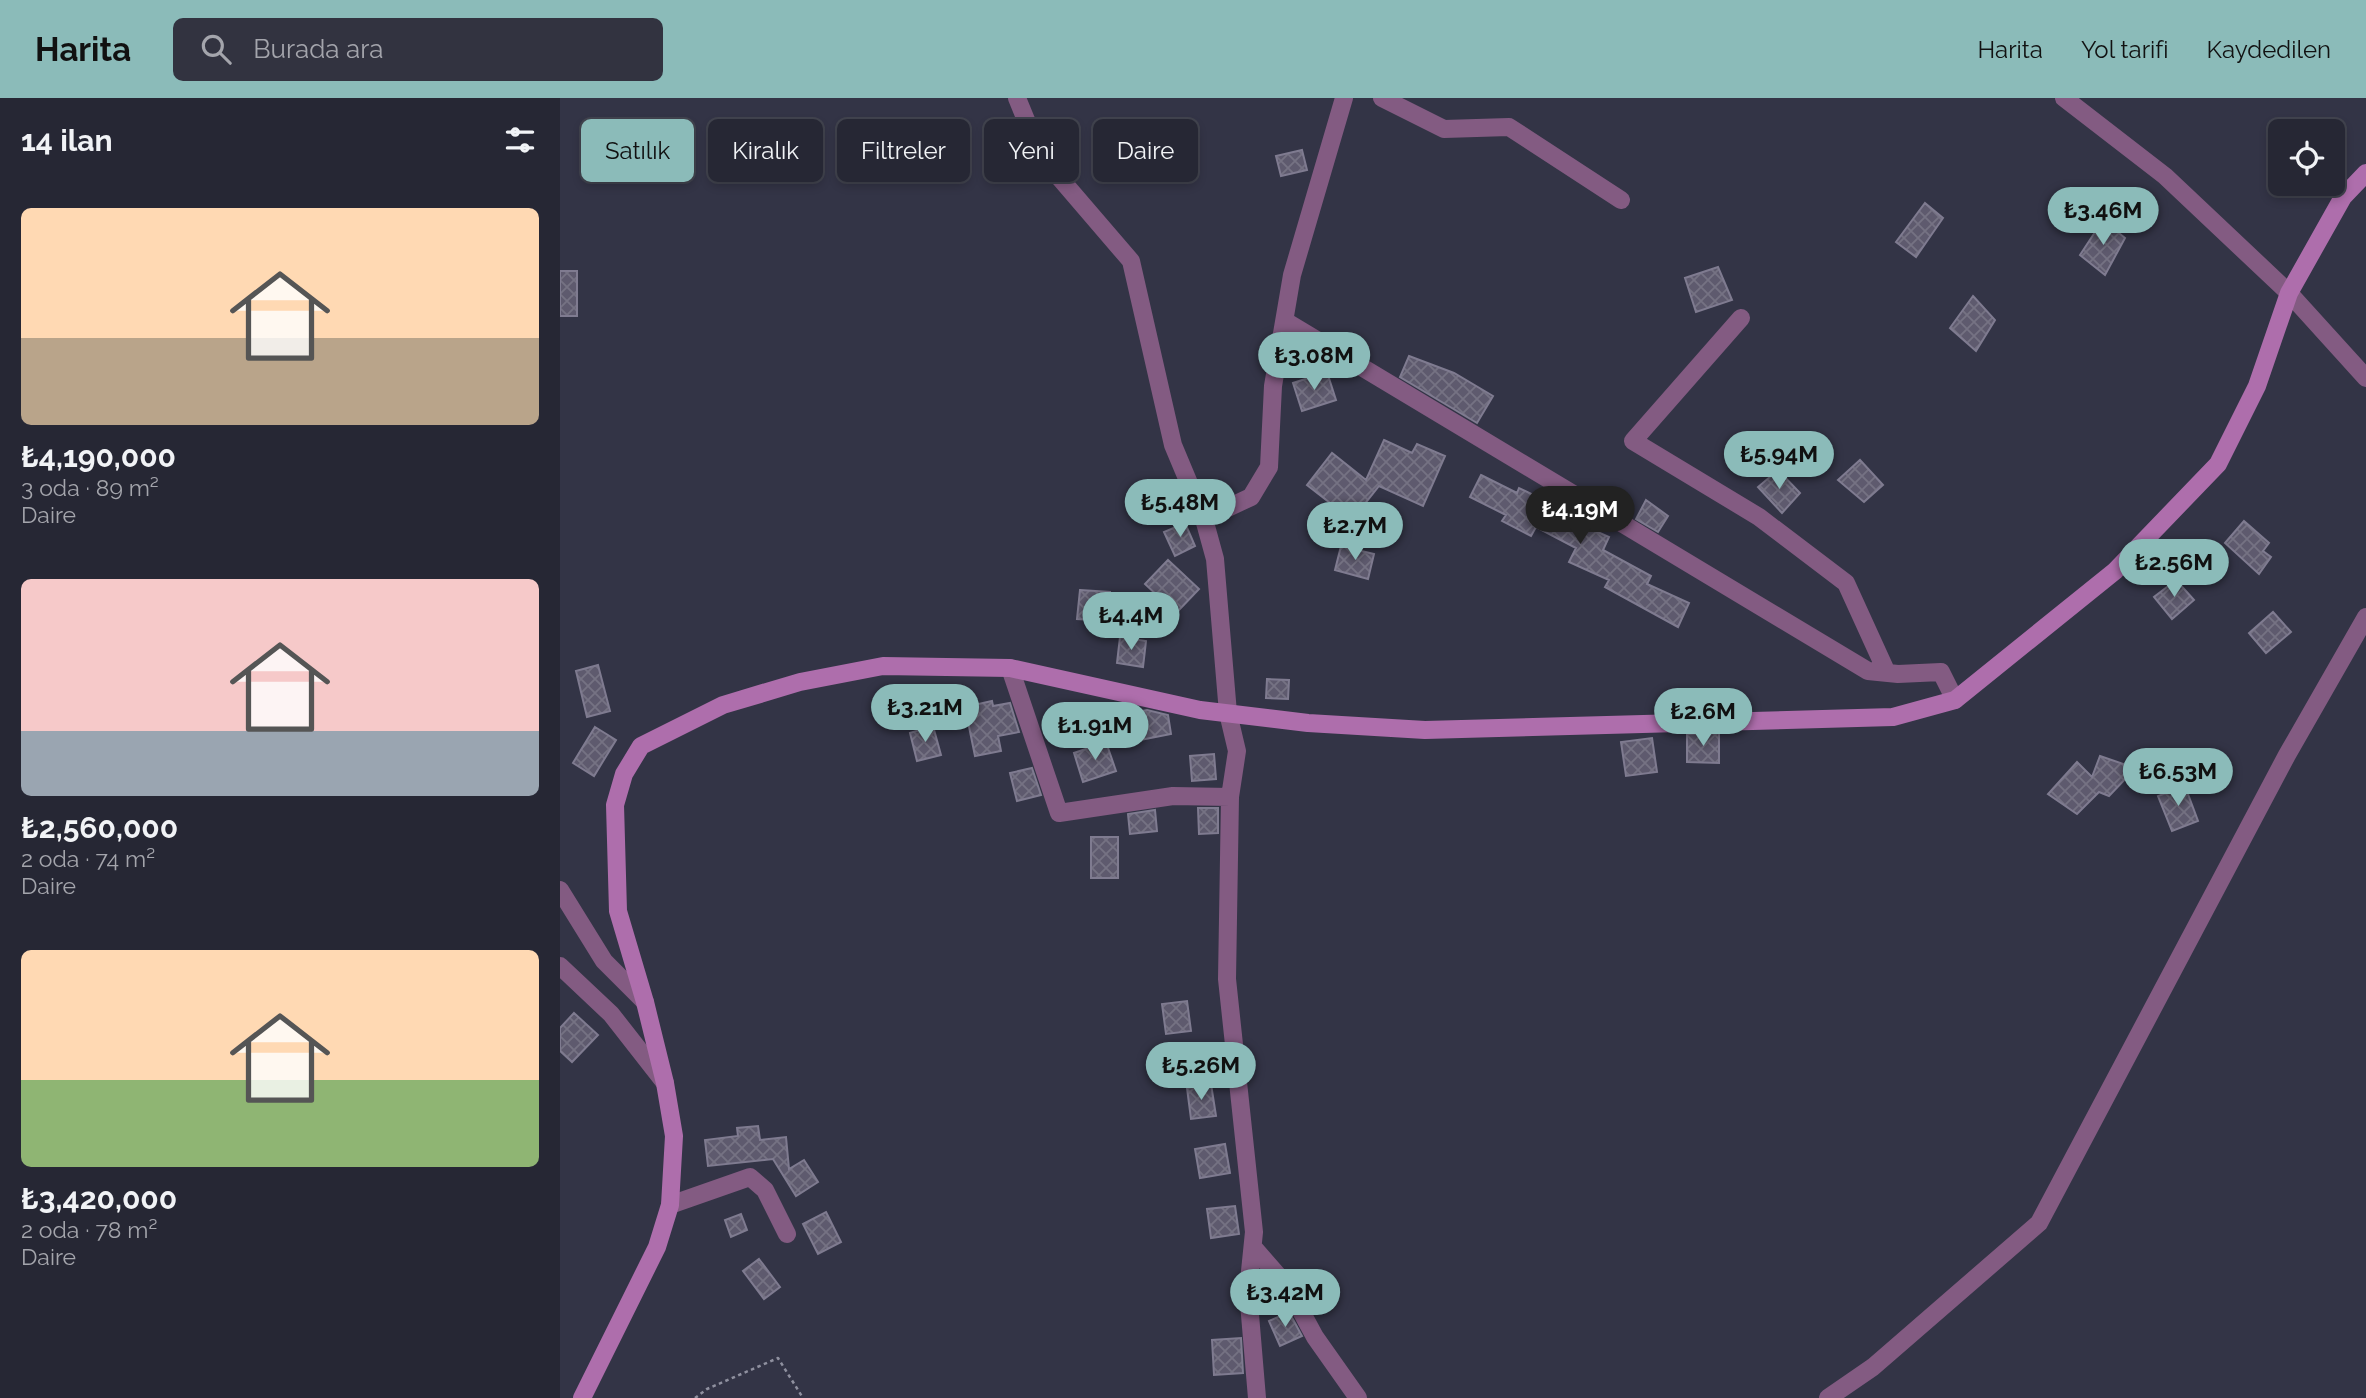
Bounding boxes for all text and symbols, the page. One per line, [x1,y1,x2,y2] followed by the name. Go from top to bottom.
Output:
[173,18,663,81] search box
[35,30,131,69] text: Harita
[197,30,235,68] icon: search
[253,34,384,64] text: Burada ara
[1977,35,2043,64] text: Harita
[2081,35,2169,64] text: Yol tarifi
[2207,35,2331,64] text: Kaydedilen
[581,119,694,182] chip: Satılık
[708,119,823,182] chip: Kiralık
[837,119,970,182] chip: Filtreler
[984,119,1079,182] chip: Yeni
[1093,119,1198,182] chip: Daire
[2268,119,2345,196] map controls
[2268,119,2345,196] button: locate
[501,121,539,159] icon: filters
[21,123,113,158] text: 14 ilan
[2046,188,2160,247] pin: ₺3.46M
[2064,196,2142,223] text: ₺3.46M
[217,253,343,379] icon: home
[1257,332,1371,392] pin: ₺3.08M
[1274,341,1354,368] text: ₺3.08M
[1722,432,1836,491] pin: ₺5.94M
[21,439,176,474] text: ₺4,190,000
[1740,440,1818,467] text: ₺5.94M
[21,474,159,501] text: 3 oda · 89 m²
[1123,480,1237,539] pin: ₺5.48M
[1523,486,1637,546] pin: ₺4.19M
[1141,488,1219,515] text: ₺5.48M
[1542,495,1618,522] text: ₺4.19M
[21,501,76,528] text: Daire
[1306,503,1404,562] pin: ₺2.7M
[1323,511,1387,538] text: ₺2.7M
[2117,540,2231,599] pin: ₺2.56M
[2135,548,2213,575] text: ₺2.56M
[1082,592,1180,652] pin: ₺4.4M
[1099,601,1164,628] text: ₺4.4M
[217,624,343,750] icon: home
[868,684,982,744] pin: ₺3.21M
[1654,688,1752,748] pin: ₺2.6M
[887,693,963,720] text: ₺3.21M
[1670,697,1736,724] text: ₺2.6M
[1038,702,1152,762] pin: ₺1.91M
[1057,711,1133,738] text: ₺1.91M
[2121,748,2235,808] pin: ₺6.53M
[2139,757,2217,784] text: ₺6.53M
[21,810,178,845] text: ₺2,560,000
[21,845,155,872] text: 2 oda · 74 m²
[21,872,76,899] text: Daire
[217,995,343,1121] icon: home
[1144,1042,1258,1102] pin: ₺5.26M
[1162,1051,1240,1078] text: ₺5.26M
[21,1181,177,1216] text: ₺3,420,000
[21,1216,157,1243] text: 2 oda · 78 m²
[21,1243,76,1270] text: Daire
[1228,1270,1342,1329] pin: ₺3.42M
[1246,1278,1324,1305] text: ₺3.42M

